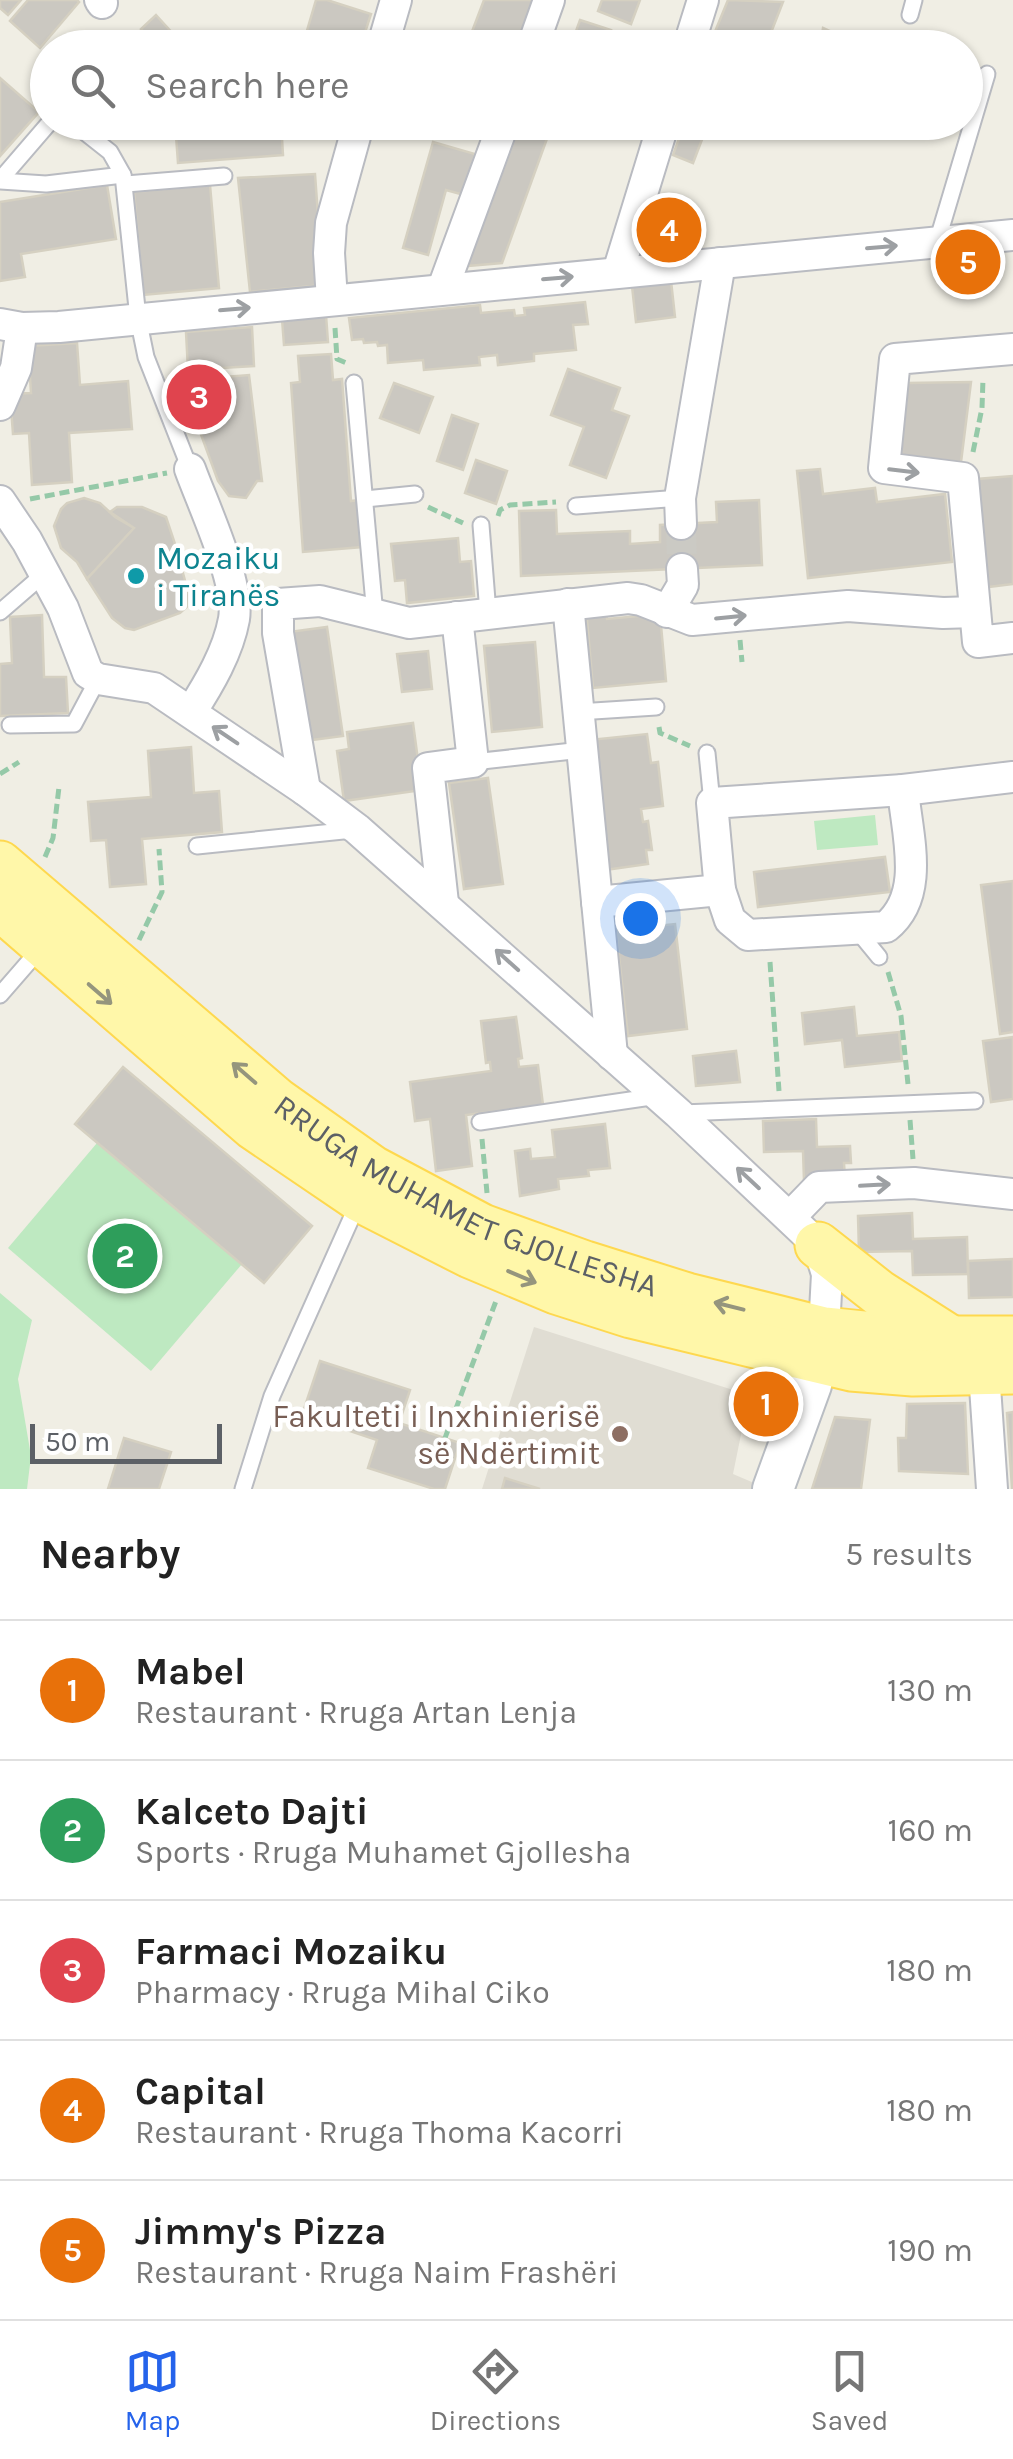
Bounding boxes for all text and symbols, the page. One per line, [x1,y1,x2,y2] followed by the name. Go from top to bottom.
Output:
[30,30,983,140] search box
[65,58,120,113] icon: search
[145,63,349,108] text: Search here
[636,192,702,268] pin: 4
[936,224,1000,300] pin: 5
[865,238,897,257] one-way arrow
[542,268,574,287] one-way arrow
[218,299,250,318] one-way arrow
[166,360,232,434] pin: 3
[887,462,919,481] one-way arrow
[156,540,280,614] place label: Mozaiku i Tiranës
[125,565,147,587] marker: Mozaiku i Tiranës
[715,608,747,627] one-way arrow
[211,725,239,746] one-way arrow
[615,893,666,944] your location
[495,949,520,972] one-way arrow
[87,982,112,1005] one-way arrow
[232,1062,257,1085] one-way arrow
[267,1087,662,1305] street label: RRUGA MUHAMET GJOLLESHA
[736,1166,761,1189] one-way arrow
[859,1175,891,1194] one-way arrow
[92,1218,158,1294] pin: 2
[506,1269,536,1287] one-way arrow
[714,1296,746,1314] one-way arrow
[734,1366,798,1442] pin: 1
[272,1398,600,1472] place label: Fakulteti i Inxhinierisë së Ndërtimit
[30,1419,222,1464] scale bar
[609,1423,631,1445] marker: Fakulteti i Inxhinierisë së Ndërtimit
[45,1425,110,1458] text: 50 m
[40,1529,180,1579] text: Nearby
[845,1536,973,1573] text: 5 results
[135,1649,246,1694] text: Mabel
[67,1672,78,1709] text: 1
[887,1672,973,1709] text: 130 m
[135,1694,577,1731] text: Restaurant · Rruga Artan Lenja
[135,1789,369,1834] text: Kalceto Dajti
[63,1812,82,1849] text: 2
[888,1812,973,1849] text: 160 m
[135,1834,631,1871] text: Sports · Rruga Muhamet Gjollesha
[135,1929,447,1974] text: Farmaci Mozaiku
[63,1952,82,1989] text: 3
[886,1952,973,1989] text: 180 m
[135,1974,550,2011] text: Pharmacy · Rruga Mihal Ciko
[135,2069,266,2114] text: Capital
[63,2092,82,2129] text: 4
[886,2092,973,2129] text: 180 m
[135,2114,624,2151] text: Restaurant · Rruga Thoma Kacorri
[135,2209,386,2254] text: Jimmy's Pizza
[63,2232,82,2269] text: 5
[887,2232,973,2269] text: 190 m
[135,2254,618,2291] text: Restaurant · Rruga Naim Frashëri
[125,2344,180,2437] tab: Map
[430,2344,561,2437] tab: Directions
[811,2344,888,2437] tab: Saved

